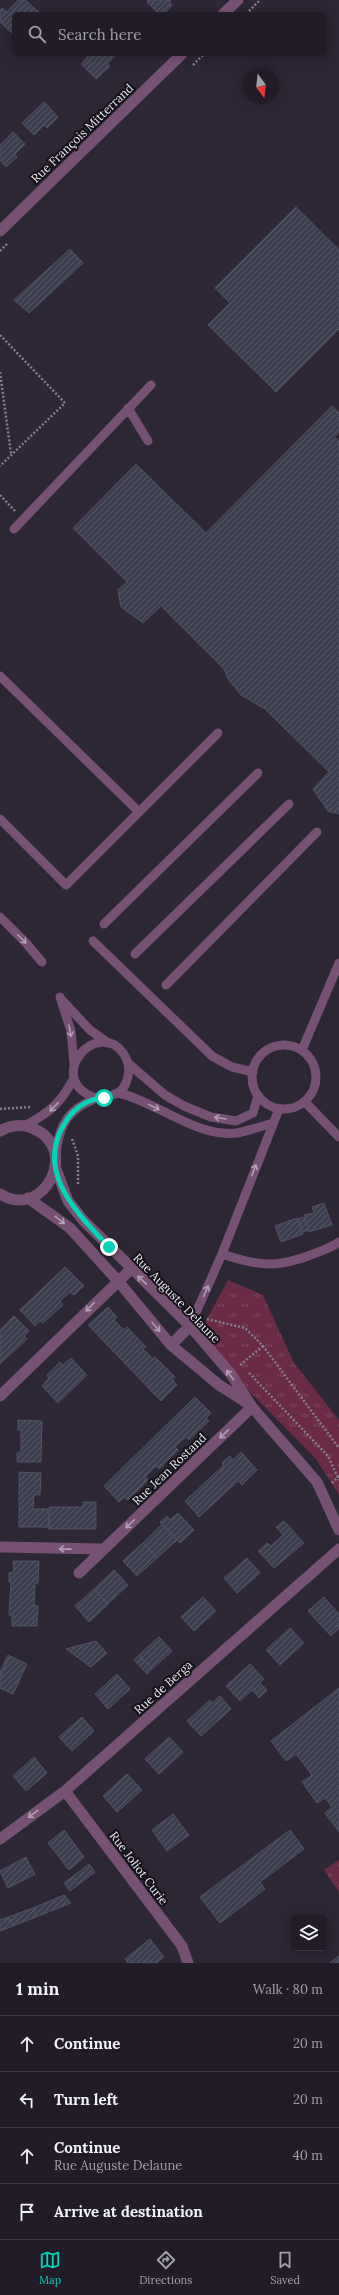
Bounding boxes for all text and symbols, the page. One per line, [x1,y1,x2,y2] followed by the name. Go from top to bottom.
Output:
[12,12,327,56] search box
[26,23,48,45] icon: search
[58,25,141,44] text: Search here
[243,68,279,104] north arrow
[28,80,136,186] street label: Rue François Mitterrand
[17,934,27,944] one-way arrow
[66,1024,74,1037] one-way arrow
[95,1089,113,1107] route start
[50,1102,59,1112] one-way arrow
[147,1104,159,1112] one-way arrow
[214,1114,227,1122] one-way arrow
[251,1165,259,1177] one-way arrow
[54,1216,65,1224] one-way arrow
[100,1238,118,1256] route end
[130,1250,224,1346] street label: Rue Auguste Delaune
[137,1275,147,1285] one-way arrow
[203,1285,210,1297] one-way arrow
[85,1302,95,1312] one-way arrow
[152,1321,161,1332] one-way arrow
[226,1369,235,1380] one-way arrow
[219,1429,229,1439] one-way arrow
[129,1430,209,1508] street label: Rue Jean Rostand
[125,1519,135,1529] one-way arrow
[59,1545,72,1553] one-way arrow
[131,1657,195,1717] street label: Rue de Berga
[28,1810,39,1819] one-way arrow
[107,1828,172,1908] street label: Rue Joliot Curie
[291,1915,327,1951] map controls
[291,1915,327,1951] button: layers
[16,1978,59,2000] text: 1 min
[253,1981,323,1998] text: Walk · 80 m
[16,2033,38,2055] icon: ahead
[54,2034,120,2053] text: Continue
[293,2035,323,2052] text: 20 m
[16,2089,38,2111] icon: left
[54,2090,118,2109] text: Turn left
[293,2091,323,2108] text: 20 m
[54,2138,120,2157] text: Continue
[16,2145,38,2167] icon: ahead
[293,2147,323,2164] text: 40 m
[54,2157,182,2174] text: Rue Auguste Delaune
[16,2201,38,2223] icon: arrive
[54,2202,203,2221] text: Arrive at destination
[39,2249,61,2287] tab: Map
[139,2249,192,2287] tab: Directions
[270,2249,300,2287] tab: Saved

